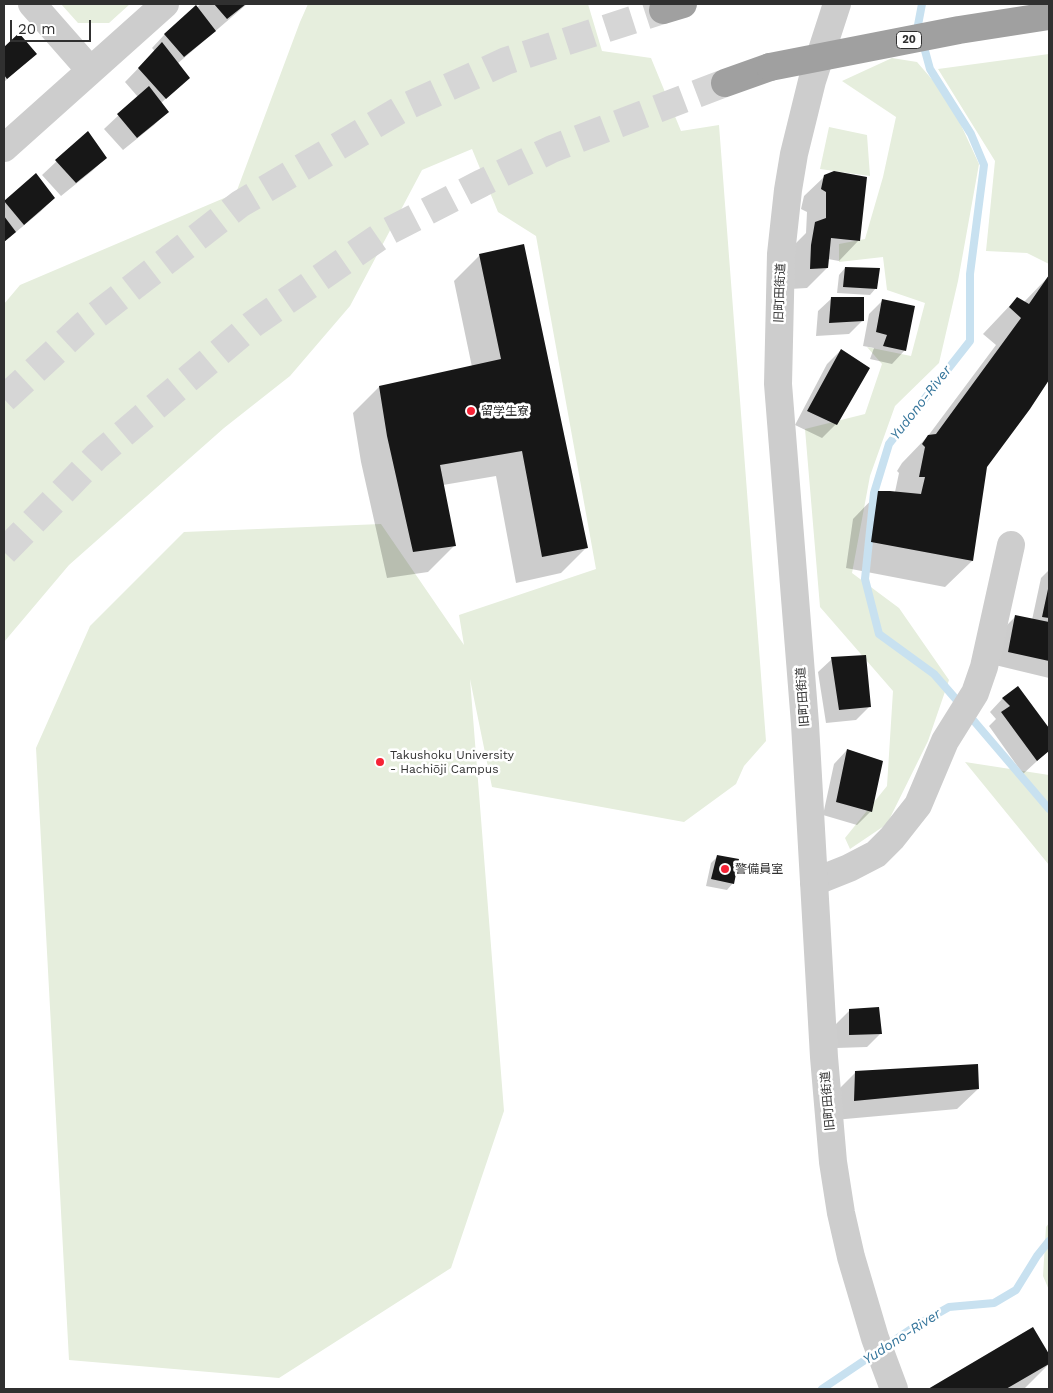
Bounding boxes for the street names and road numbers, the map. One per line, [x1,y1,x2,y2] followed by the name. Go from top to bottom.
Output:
[896,32,922,48] road number: 20
[772,263,788,323] street label: 旧町田街道
[794,667,812,727] street label: 旧町田街道
[818,1070,838,1132] street label: 旧町田街道

